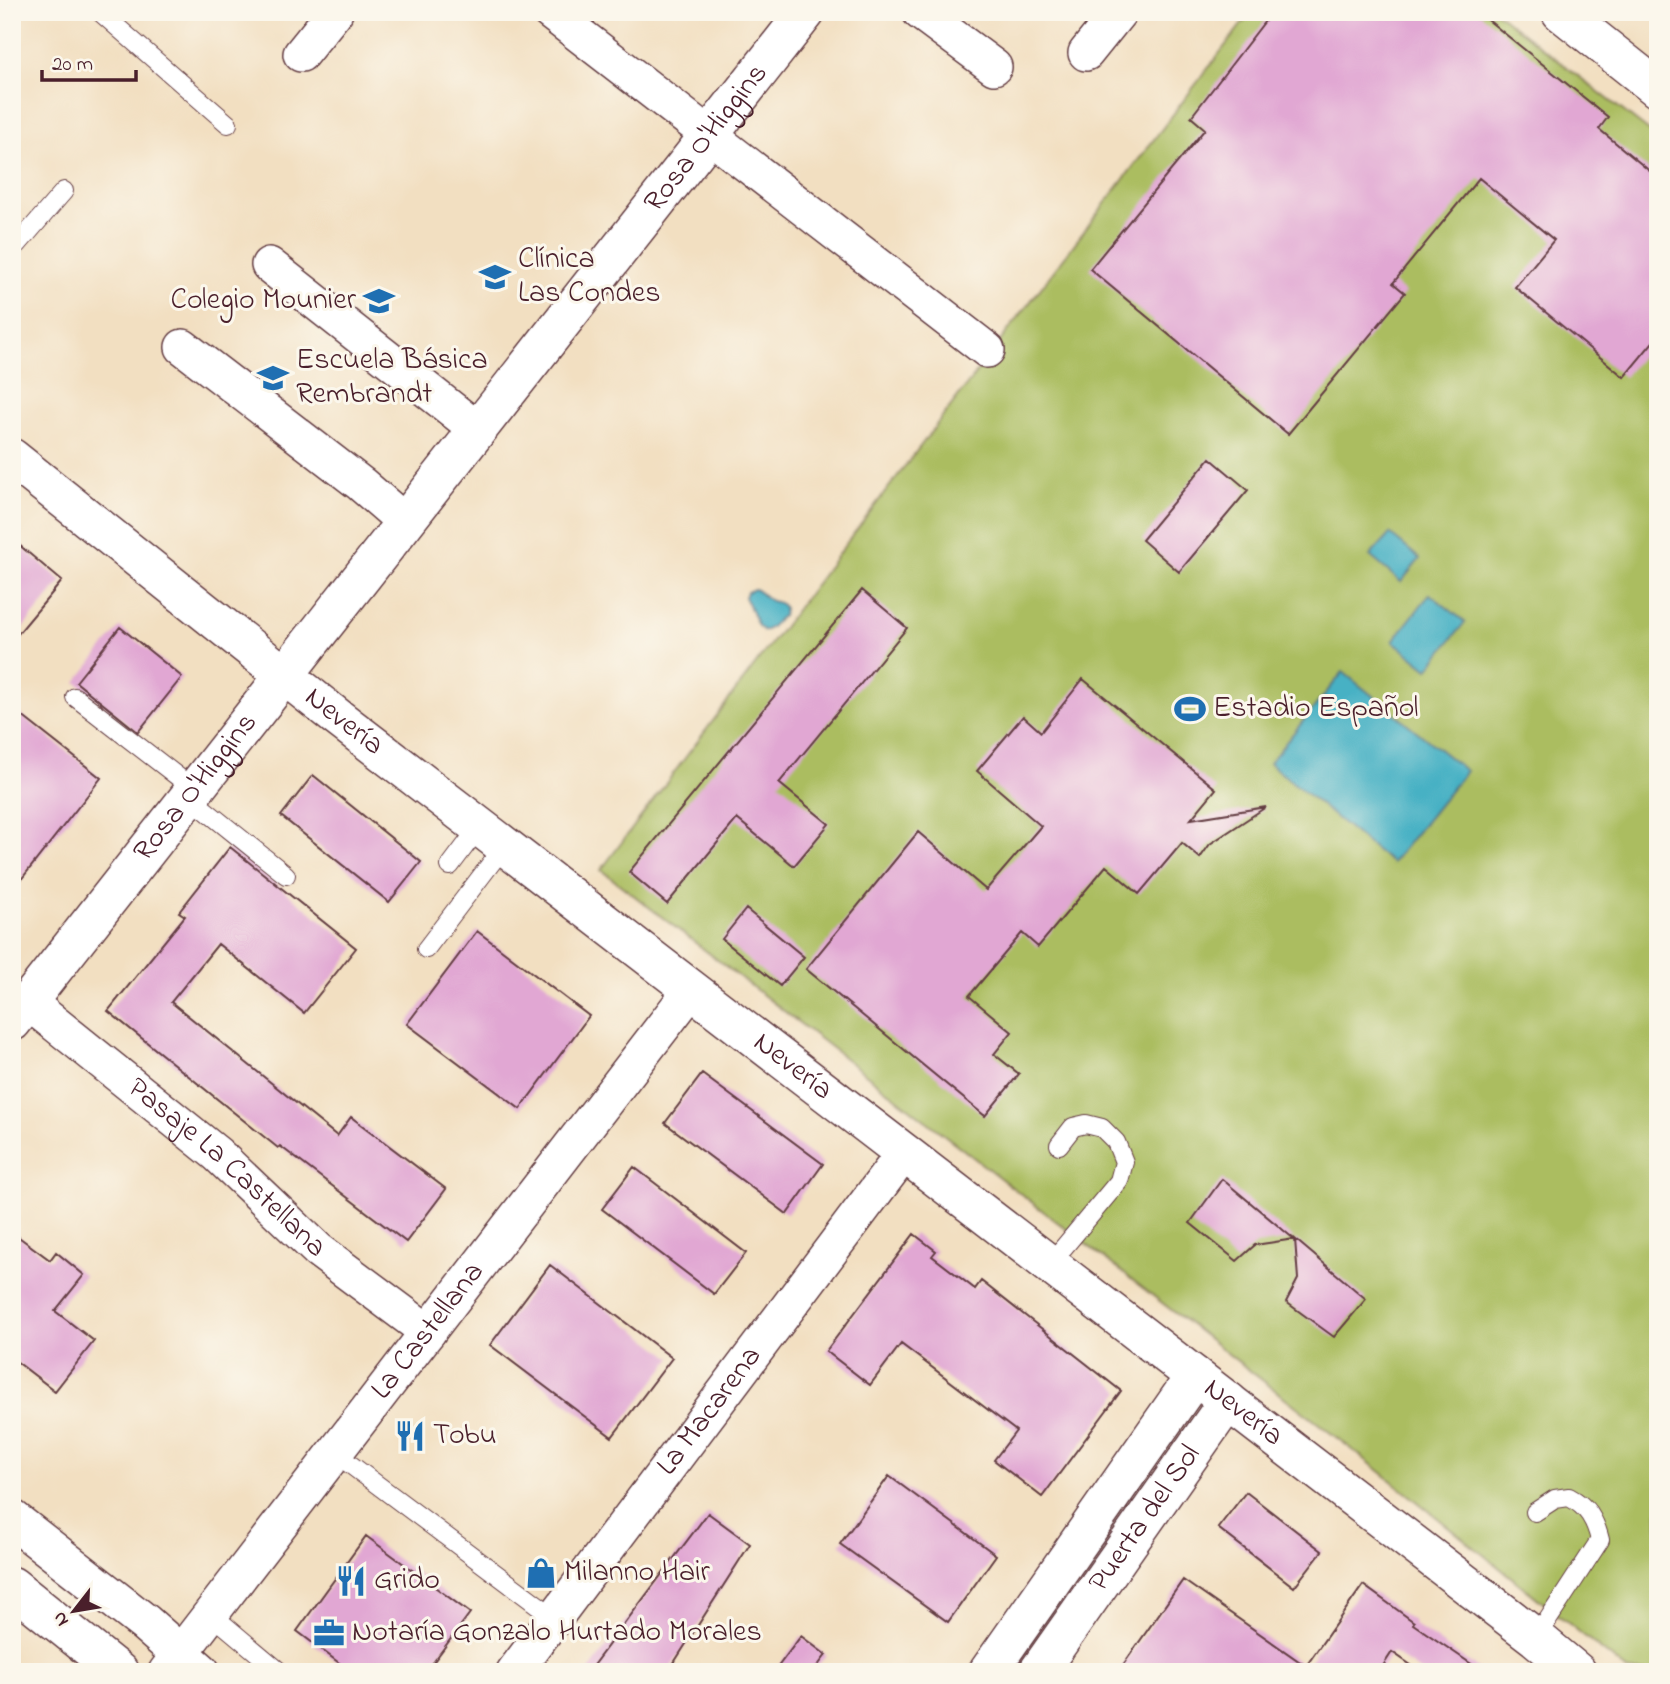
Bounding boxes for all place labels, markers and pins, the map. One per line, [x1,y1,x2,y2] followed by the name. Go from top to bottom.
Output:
[518,238,661,316] place label: Clínica Las Condes
[478,260,512,294] school or university icon: Clínica Las Condes
[171,279,357,323] place label: Colegio Mounier
[362,284,396,318] school or university icon: Colegio Mounier
[296,339,488,417] place label: Escuela Básica Rembrandt
[256,361,290,395] school or university icon: Escuela Básica Rembrandt
[1213,687,1419,731] place label: Estadio Español
[1173,692,1207,726] sports icon: Estadio Español
[433,1414,497,1458] place label: Tobu
[393,1419,427,1453] restaurant icon: Tobu
[564,1551,711,1595] place label: Milanno Hair
[524,1556,558,1590] shop icon: Milanno Hair
[374,1559,440,1603] place label: Grido
[334,1564,368,1598] restaurant icon: Grido
[352,1611,762,1655] place label: Notaría Gonzalo Hurtado Morales
[312,1616,346,1650] office icon: Notaría Gonzalo Hurtado Morales

